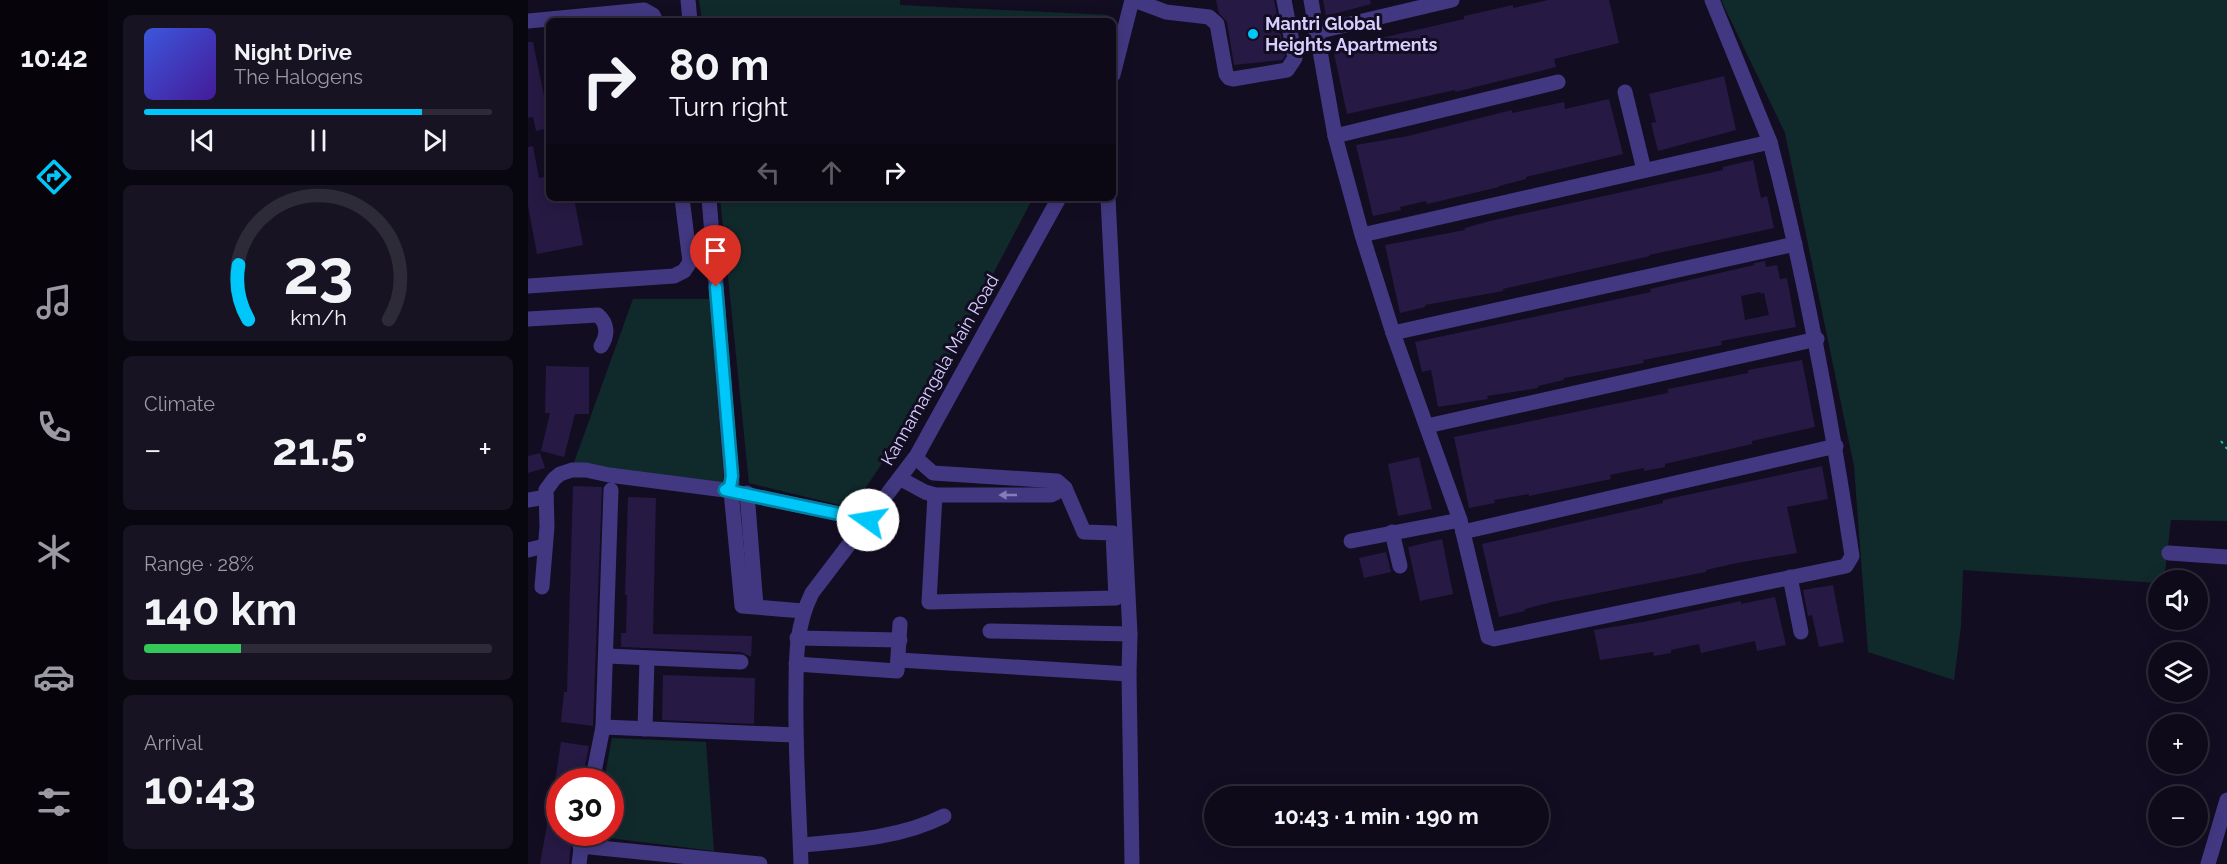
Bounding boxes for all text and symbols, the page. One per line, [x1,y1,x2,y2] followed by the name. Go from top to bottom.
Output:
[1265,13,1437,55] place label: Mantri Global Heights Apartments
[1246,27,1260,41] marker: Mantri Global Heights Apartments
[234,39,352,65] text: Night Drive
[669,41,769,90] text: 80 m
[20,42,88,73] text: 10:42
[570,42,648,120] icon: right
[234,65,363,89] text: The Halogens
[669,91,788,122] text: Turn right
[186,124,219,157] icon: previous
[302,124,335,157] icon: pause
[418,124,451,157] icon: next
[33,156,75,198] icon: directions
[752,156,785,189] icon: left
[815,156,848,189] icon: ahead
[878,156,911,189] icon: right
[690,225,741,287] pin
[699,234,732,267] icon: arrive
[283,235,353,309] text: 23
[876,271,1003,469] street label: Kannamangala Main Road
[33,281,75,323] icon: music
[290,305,346,330] text: km/h
[144,392,215,416] text: Climate
[33,406,75,448] icon: phone
[272,423,368,476] text: 21.5°
[144,430,162,469] text: −
[478,430,492,469] text: +
[836,488,900,552] position arrow
[999,490,1018,500] one-way arrow
[33,531,75,573] icon: climate
[144,552,254,576] text: Range · 28%
[2148,570,2208,846] map controls
[2148,570,2208,630] button: sound
[144,583,297,636] text: 140 km
[2148,642,2208,702] button: layers
[33,656,75,698] icon: car
[2148,714,2208,774] button: +
[144,731,203,755] text: Arrival
[144,762,256,815] text: 10:43
[546,768,624,846] speed limit sign: 30
[33,781,75,823] icon: filters
[2148,786,2208,846] button: −
[1274,803,1479,829] text: 10:43 · 1 min · 190 m

